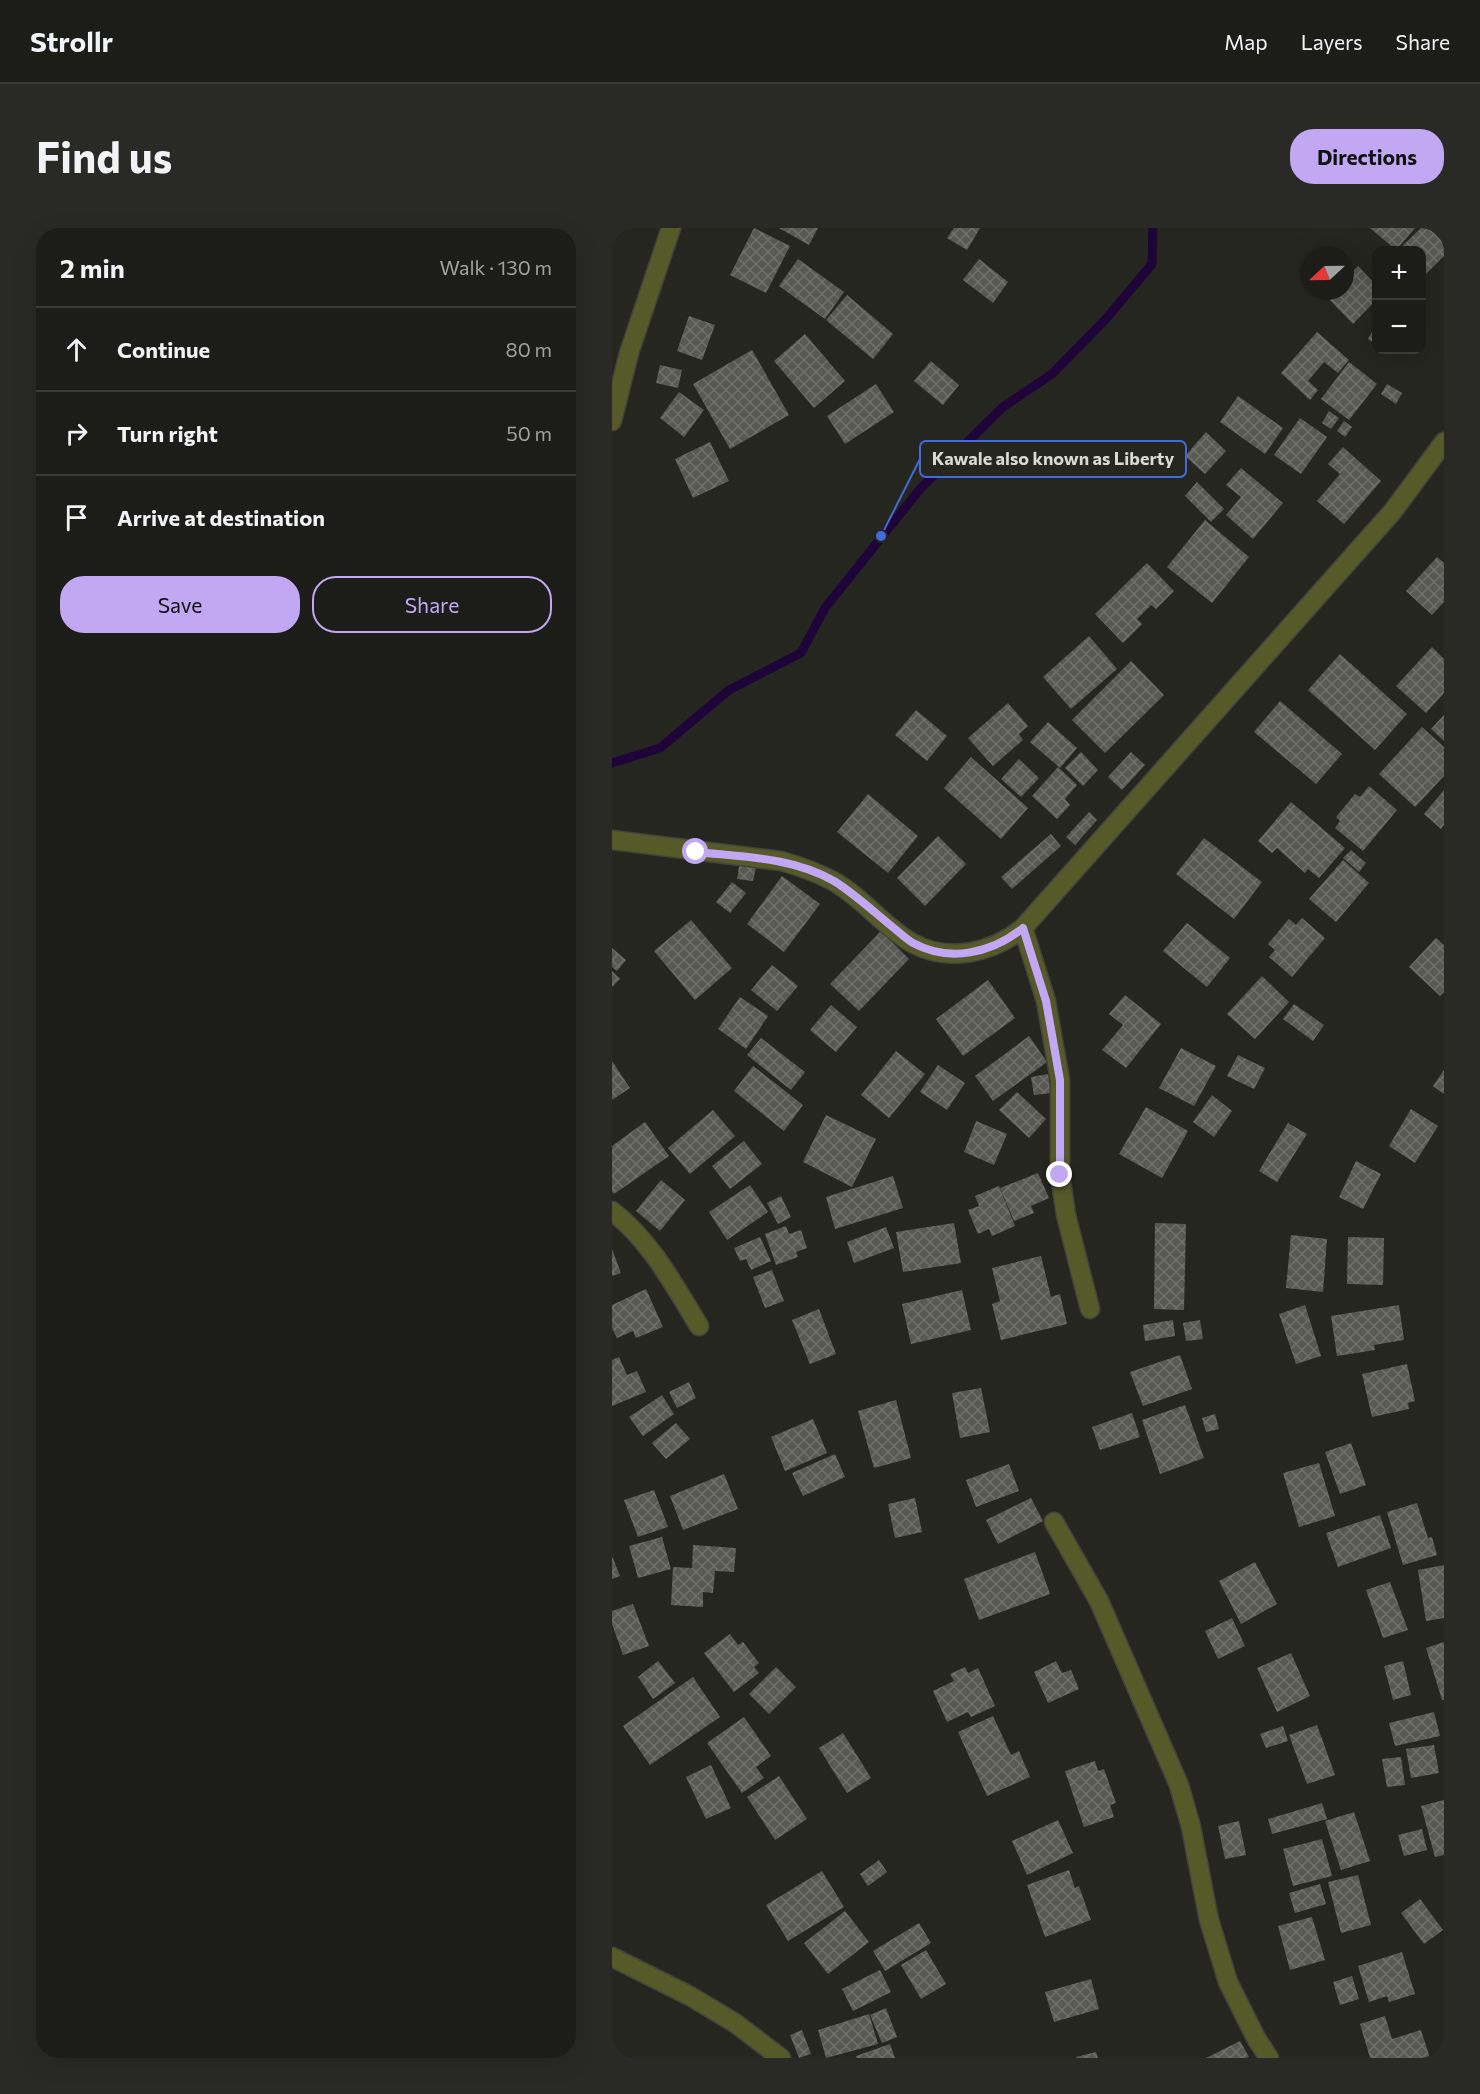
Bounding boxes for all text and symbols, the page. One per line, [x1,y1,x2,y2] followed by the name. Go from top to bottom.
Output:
[30,24,113,58] text: Strollr
[1224,29,1268,54] text: Map
[1301,29,1363,54] text: Layers
[1396,29,1450,54] text: Share
[1290,129,1444,184] button: Directions
[36,130,172,182] text: Find us
[1300,246,1354,300] north arrow
[1372,246,1426,354] map controls
[1372,246,1426,300] button: +
[60,252,125,283] text: 2 min
[440,255,552,279] text: Walk · 130 m
[1372,300,1426,354] button: −
[60,333,93,366] icon: ahead
[117,336,210,363] text: Continue
[506,337,552,361] text: 80 m
[60,417,93,450] icon: right
[117,420,218,447] text: Turn right
[506,421,552,445] text: 50 m
[920,441,1186,477] callout: Kawale also known as Liberty
[932,447,1174,469] text: Kawale also known as Liberty
[60,501,93,534] icon: arrive
[117,504,325,531] text: Arrive at destination
[60,576,300,633] button: Save
[312,576,552,633] button: Share
[682,838,708,864] route start
[1046,1161,1072,1187] route end

